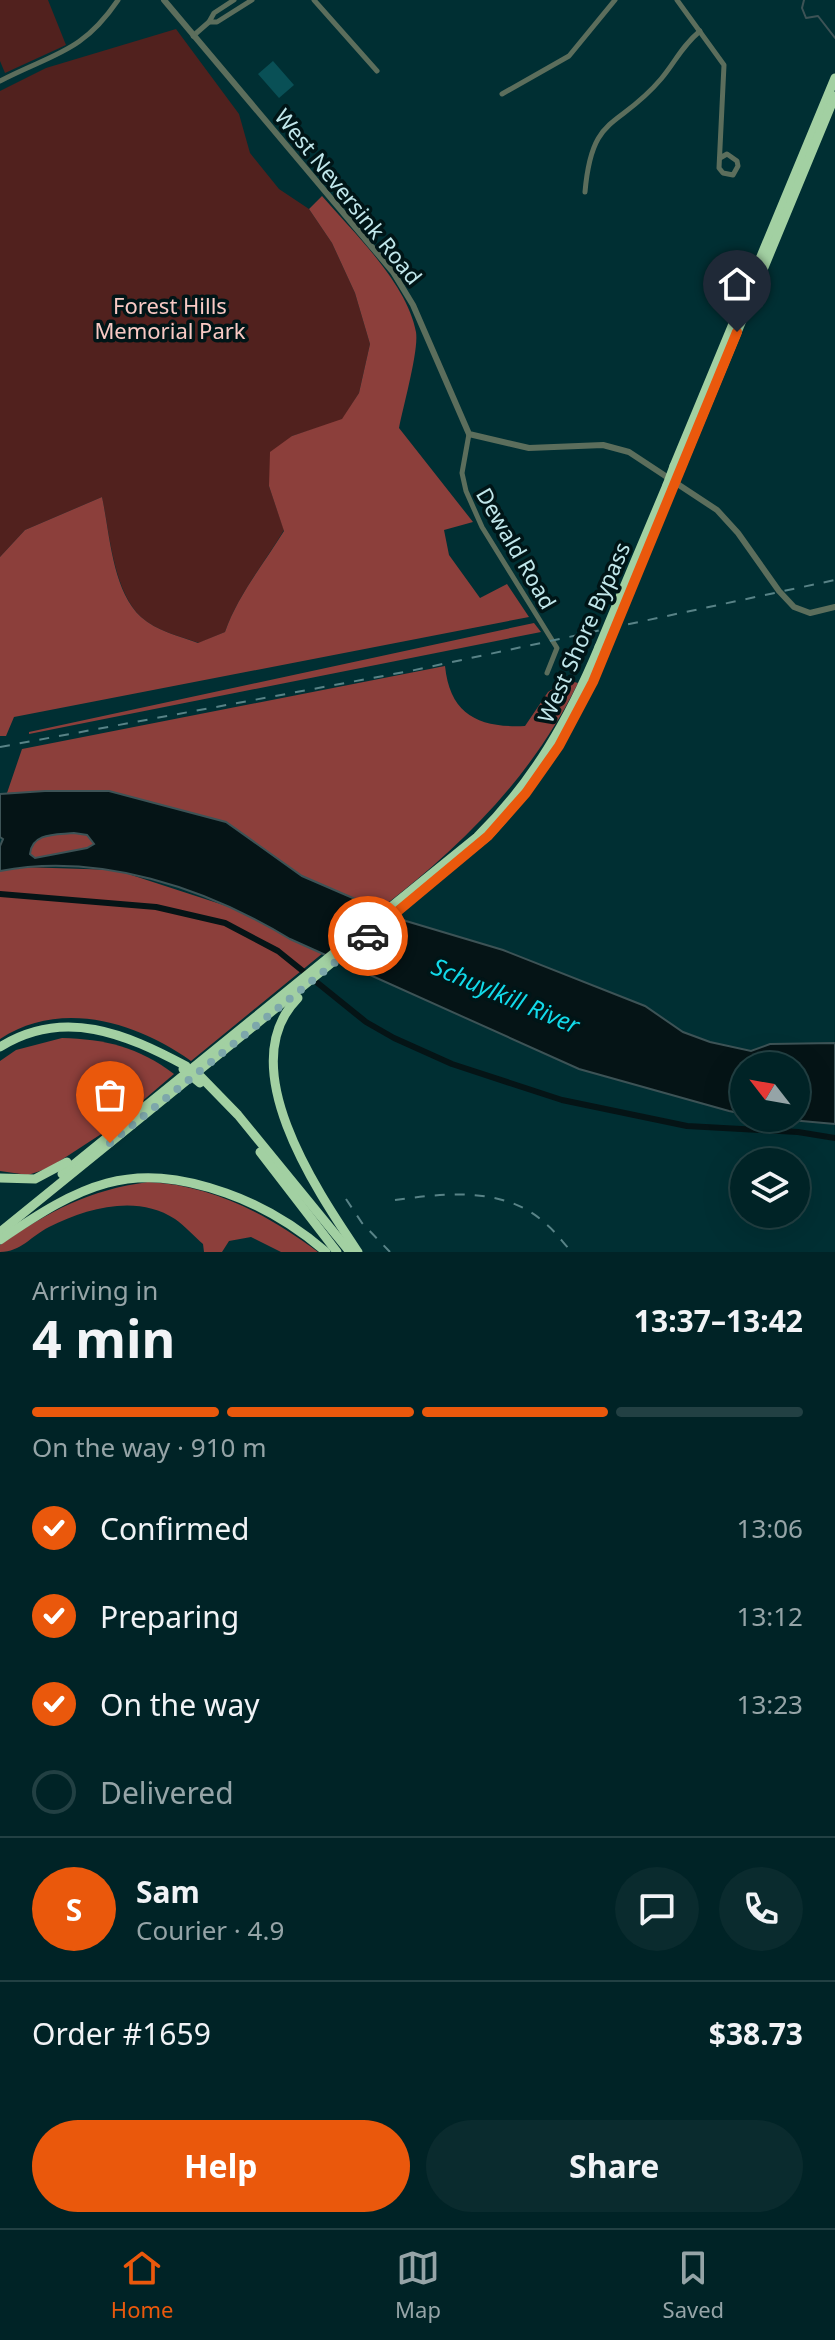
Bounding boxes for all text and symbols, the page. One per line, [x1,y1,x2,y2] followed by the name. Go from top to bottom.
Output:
[269,102,429,290] street label: West Neversink Road
[703,250,771,332] pin
[715,262,759,306] icon: home
[94,290,246,345] park label: Forest Hills Memorial Park
[470,482,564,614] street label: Dewald Road
[530,537,636,727] street label: West Shore Bypass
[328,896,408,976] courier
[346,914,390,958] icon: car
[427,949,586,1042] water label: Schuylkill River
[730,1052,810,1132] north arrow
[730,1052,810,1228] map controls
[76,1061,144,1143] pin
[88,1073,132,1117] icon: bag
[730,1148,810,1228] button: layers
[32,1272,158,1308] text: Arriving in
[634,1300,803,1341] text: 13:37–13:42
[32,1302,175,1373] text: 4 min
[32,1429,266,1465] text: On the way · 910 m
[32,1506,76,1550] icon: check
[100,1508,250,1549] text: Confirmed
[737,1510,803,1546] text: 13:06
[32,1594,76,1638] icon: check
[100,1596,239,1637] text: Preparing
[737,1598,803,1634] text: 13:12
[32,1682,76,1726] icon: check
[100,1684,260,1725] text: On the way
[737,1686,803,1722] text: 13:23
[100,1772,234,1813] text: Delivered
[615,1867,699,1951] button: chat
[719,1867,803,1951] button: phone
[136,1871,200,1912] text: Sam
[66,1889,82,1930] text: S
[136,1912,284,1948] text: Courier · 4.9
[32,2013,211,2054] text: Order #1659
[709,2013,803,2054] text: $38.73
[32,2120,410,2212] button: Help
[426,2120,803,2212] button: Share
[111,2246,173,2324] tab: Home
[395,2246,441,2324] tab: Map
[663,2246,724,2324] tab: Saved

